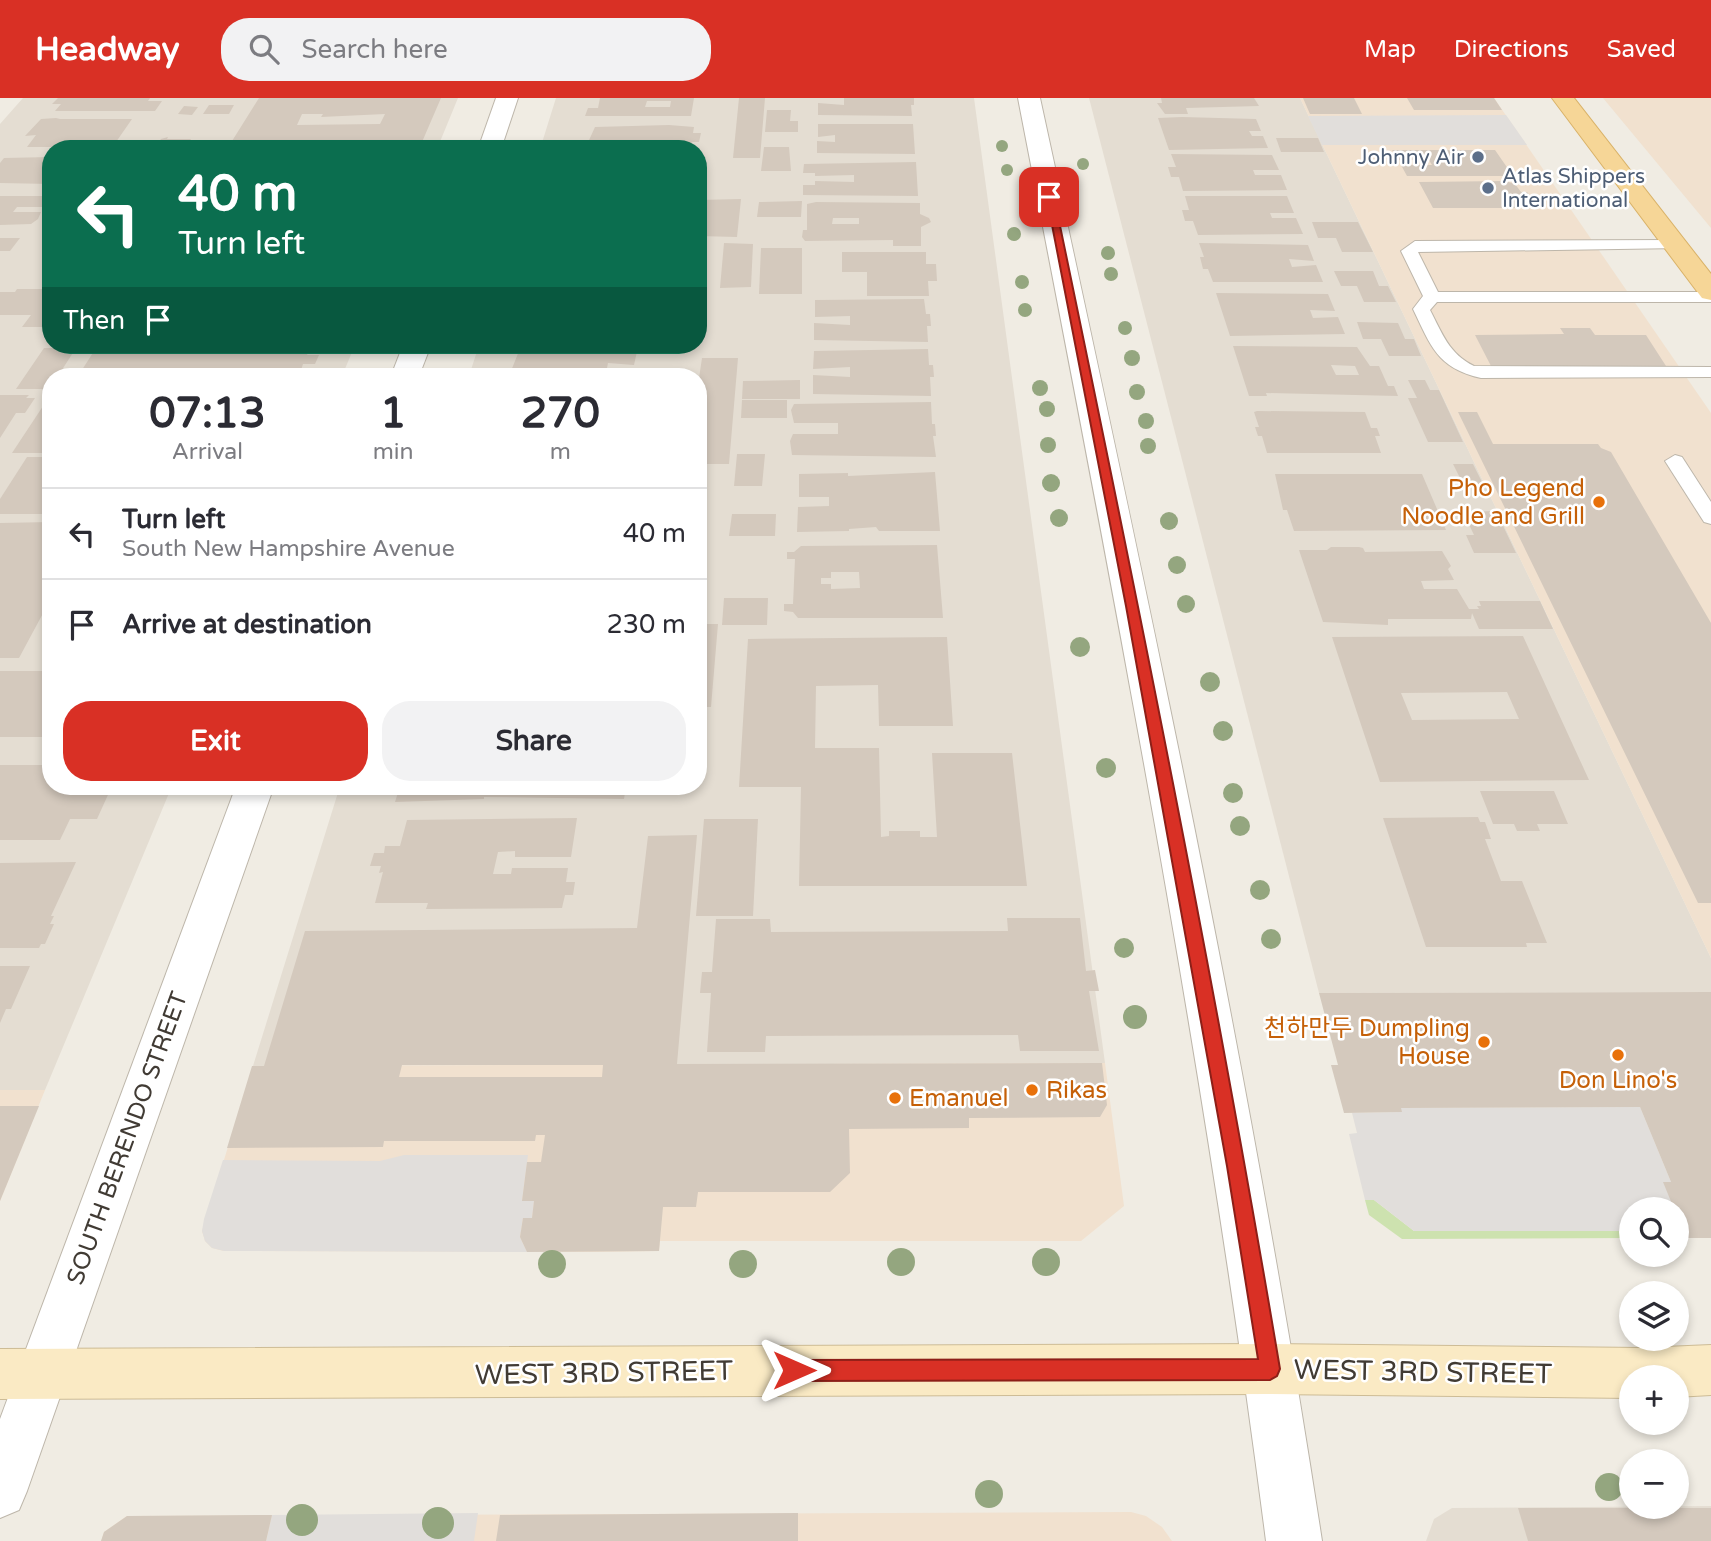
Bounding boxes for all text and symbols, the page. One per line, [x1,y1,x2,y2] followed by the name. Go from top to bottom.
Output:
[221,18,711,81] search box
[35,30,179,69] text: Headway
[245,30,283,68] icon: search
[301,34,448,65] text: Search here
[1364,35,1416,64] text: Map
[1454,35,1569,64] text: Directions
[1607,35,1676,64] text: Saved
[1358,145,1464,170] place label: Johnny Air
[1470,149,1486,165] marker: Johnny Air
[1502,164,1645,213] place label: Atlas Shippers International
[178,165,297,224] text: 40 m
[1019,167,1079,227] pin
[63,168,154,259] icon: left
[1030,178,1068,216] icon: arrive
[1480,180,1496,196] marker: Atlas Shippers International
[178,225,305,263] text: Turn left
[139,301,177,339] icon: arrive
[63,305,125,336] text: Then
[149,388,266,439] text: 07:13
[380,388,406,439] text: 1
[521,388,600,439] text: 270
[172,438,243,466] text: Arrival
[373,438,414,466] text: min
[550,438,571,466] text: m
[1401,474,1585,531] place label: Pho Legend Noodle and Grill
[1591,494,1607,510] marker: Pho Legend Noodle and Grill
[122,504,225,535] text: Turn left
[63,515,101,553] icon: left
[623,518,686,549] text: 40 m
[122,535,455,563] text: South New Hampshire Avenue
[63,606,101,644] icon: arrive
[122,609,372,640] text: Arrive at destination
[606,609,686,640] text: 230 m
[63,701,368,781] button: Exit
[382,701,686,781] button: Share
[61,987,194,1289] street label: SOUTH BERENDO STREET
[1264,1014,1470,1071] place label: 천하만두 Dumpling House
[1476,1034,1492,1050] marker: 천하만두 Dumpling House
[1610,1047,1626,1063] marker: Don Lino's
[1559,1066,1677,1095] place label: Don Lino's
[1046,1076,1107,1105] place label: Rikas
[1024,1082,1040,1098] marker: Rikas
[909,1084,1008,1113] place label: Emanuel
[887,1090,903,1106] marker: Emanuel
[1619,1197,1689,1519] map controls
[1619,1197,1689,1267] button: search
[1619,1281,1689,1351] button: layers
[757,1333,831,1407] position arrow
[1293,1353,1553,1391] street label: WEST 3RD STREET
[474,1354,734,1392] street label: WEST 3RD STREET
[1619,1365,1689,1435] button: +
[1619,1449,1689,1519] button: −

